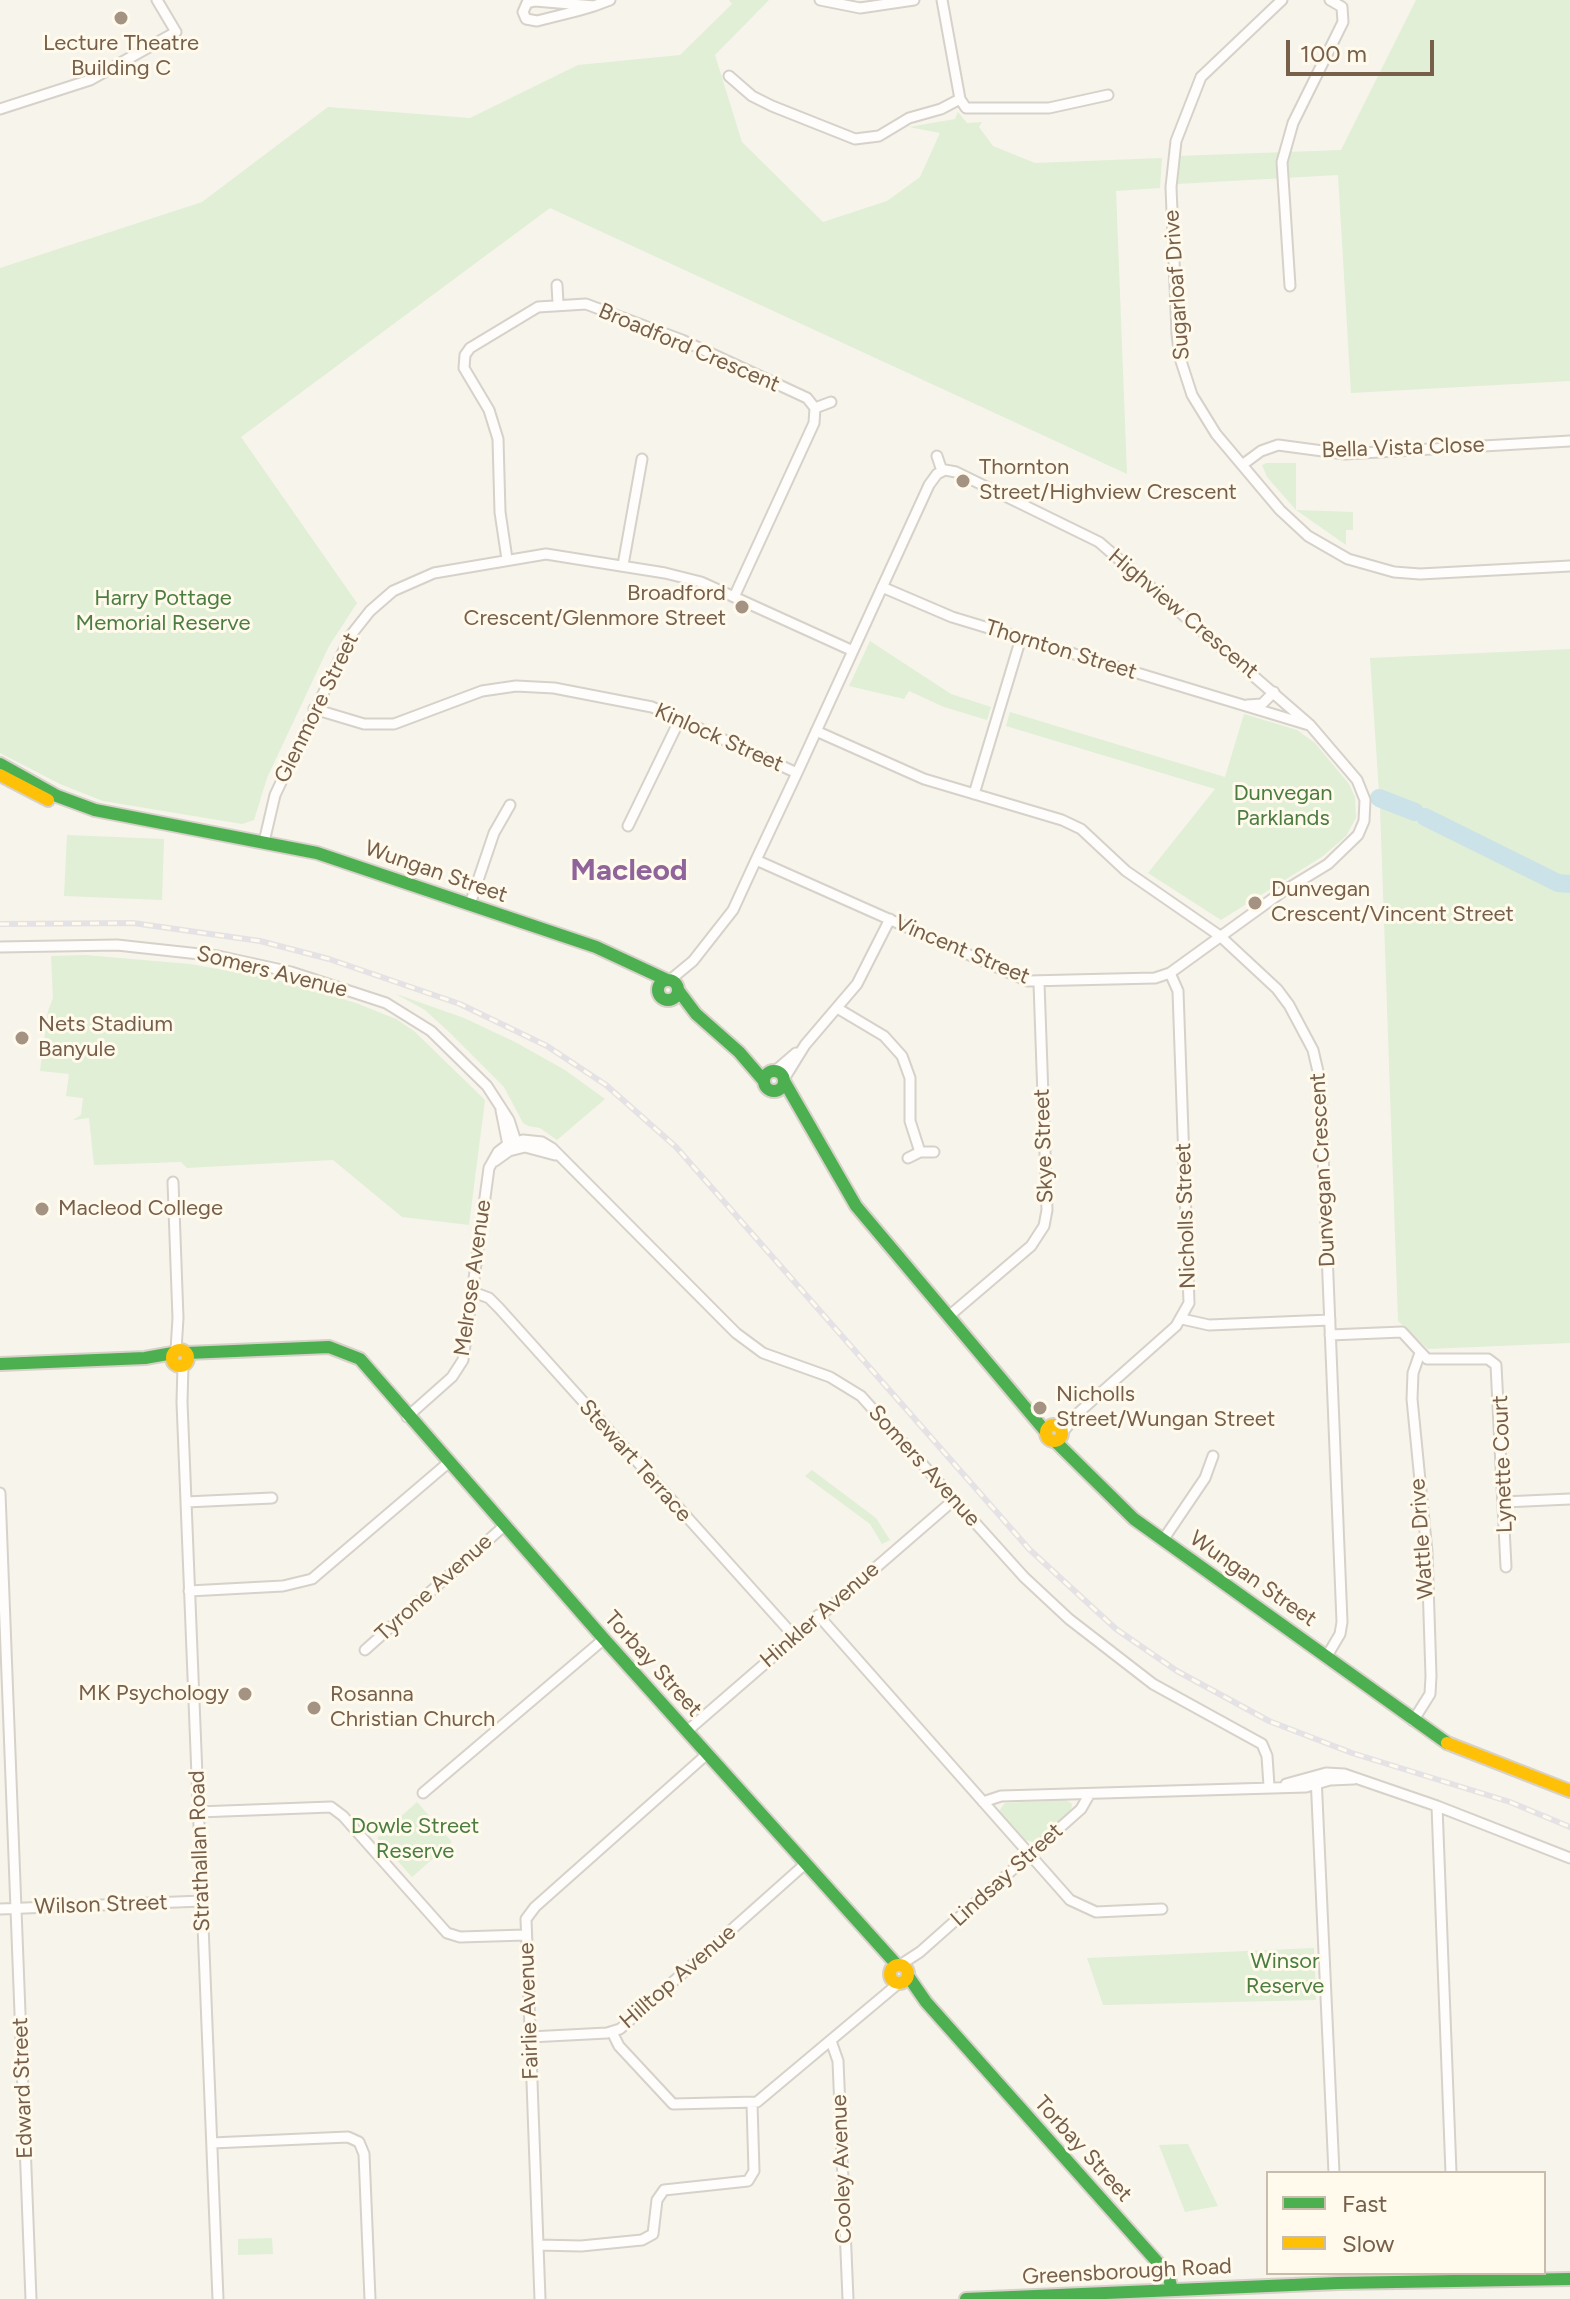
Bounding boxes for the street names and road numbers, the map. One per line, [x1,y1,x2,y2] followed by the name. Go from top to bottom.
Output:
[1159,209,1195,361] street label: Sugarloaf Drive
[594,298,784,398] street label: Broadford Crescent
[1321,432,1485,464] street label: Bella Vista Close
[1103,544,1263,684] street label: Highview Crescent
[982,614,1140,686] street label: Thornton Street
[269,629,365,787] street label: Glenmore Street
[651,698,787,778] street label: Kinlock Street
[361,835,511,909] street label: Wungan Street
[890,910,1034,990] street label: Vincent Street
[194,941,350,1003] street label: Somers Avenue
[1305,1072,1341,1268] street label: Dunvegan Crescent
[1029,1088,1059,1204] street label: Skye Street
[1170,1143,1202,1289] street label: Nicholls Street
[449,1198,497,1358] street label: Melrose Avenue
[573,1394,697,1528] street label: Stewart Terrace
[1487,1395,1519,1533] street label: Lynette Court
[862,1400,986,1532] street label: Somers Avenue
[1405,1478,1439,1600] street label: Wattle Drive
[1184,1525,1322,1633] street label: Wungan Street
[370,1529,498,1647] street label: Tyrone Avenue
[755,1556,885,1674] street label: Hinkler Avenue
[599,1606,707,1722] street label: Torbay Street
[184,1770,216,1932] street label: Strathallan Road
[946,1818,1068,1932] street label: Lindsay Street
[34,1889,168,1921] street label: Wilson Street
[615,1919,741,2035] street label: Hilltop Avenue
[513,1942,545,2080] street label: Fairlie Avenue
[7,2017,39,2159] street label: Edward Street
[1029,2091,1137,2207] street label: Torbay Street
[826,2094,858,2244] street label: Cooley Avenue
[1021,2253,1233,2291] street label: Greensborough Road

